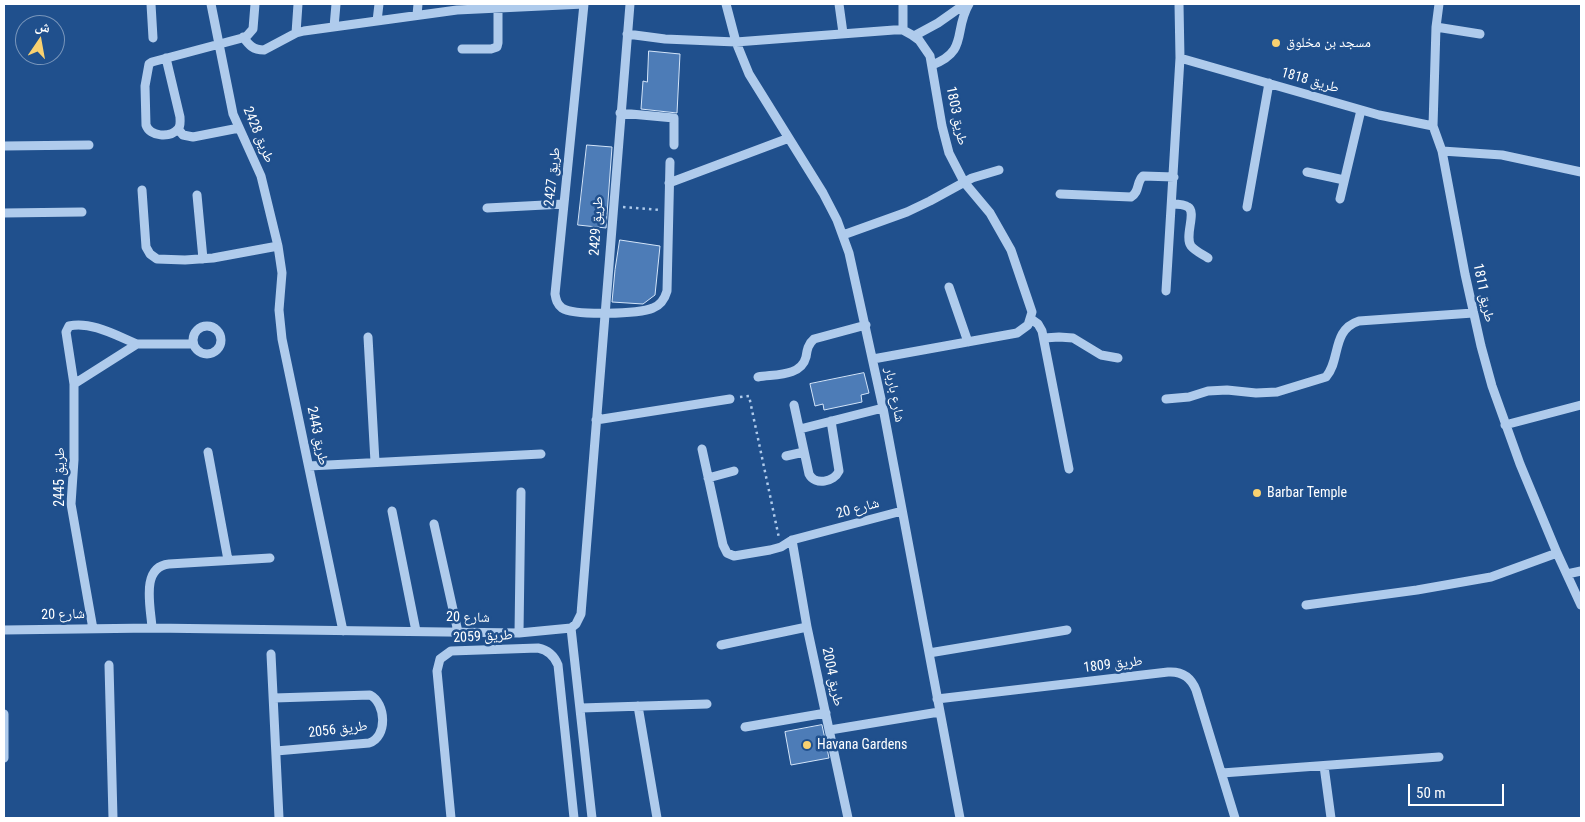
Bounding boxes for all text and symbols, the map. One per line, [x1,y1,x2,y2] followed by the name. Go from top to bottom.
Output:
[15,15,65,65] north arrow
[34,17,52,36] text: ش
[1286,35,1371,51] place label: مسجد بن مخلوق
[1270,37,1282,49] marker: مسجد بن مخلوق
[1279,65,1341,97] street label: طريق 1818
[942,85,970,147] street label: طريق 1803
[239,104,277,166] street label: طريق 2428
[542,147,564,207] street label: طريق 2427
[587,196,607,256] street label: طريق 2429
[1469,262,1497,324] street label: طريق 1811
[880,366,908,424] street label: شارع باربار
[303,405,331,467] street label: طريق 2443
[52,447,68,507] street label: طريق 2445
[1267,485,1347,501] place label: Barbar Temple
[1251,487,1263,499] marker: Barbar Temple
[835,495,881,523] street label: شارع 20
[41,606,85,624] street label: شارع 20
[446,609,490,627] street label: شارع 20
[453,627,513,647] street label: طريق 2059
[818,646,846,708] street label: طريق 2004
[1082,653,1144,677] street label: طريق 1809
[307,718,369,742] street label: طريق 2056
[817,737,907,753] place label: Havana Gardens
[801,739,813,751] marker: Havana Gardens
[1410,774,1506,806] scale bar
[1416,784,1446,802] text: 50 m

